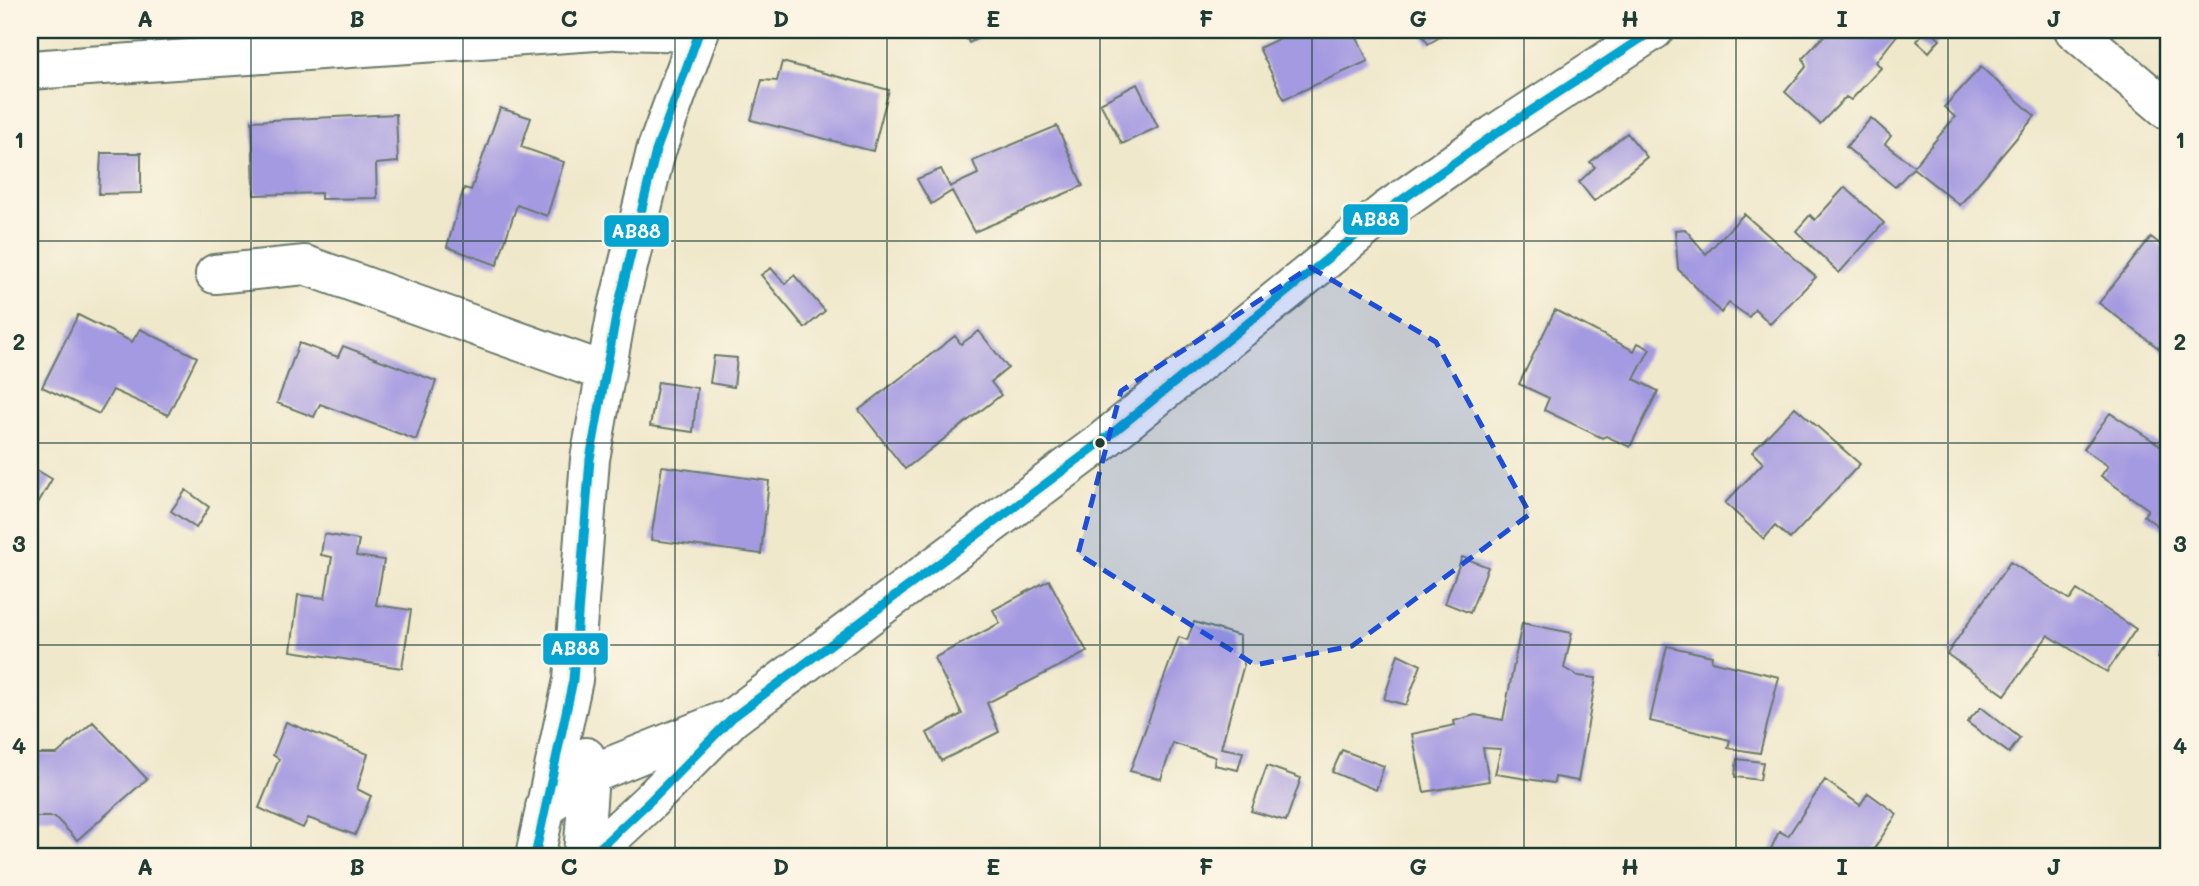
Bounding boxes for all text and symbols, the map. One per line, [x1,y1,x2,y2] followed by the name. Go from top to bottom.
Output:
[137,3,153,33] text: A
[349,3,365,33] text: B
[560,3,578,33] text: C
[773,3,789,33] text: D
[986,3,1000,33] text: E
[1199,3,1213,33] text: F
[1409,3,1427,33] text: G
[1621,3,1639,33] text: H
[1836,3,1848,33] text: I
[2046,3,2062,33] text: J
[14,124,24,154] text: 1
[2175,124,2185,154] text: 1
[1342,203,1409,236] line badge: AB88
[1350,206,1400,231] text: AB88
[603,214,670,248] line badge: AB88
[611,218,661,243] text: AB88
[13,326,25,356] text: 2
[2174,326,2186,356] text: 2
[1093,436,1107,450] unlabelled marker
[12,528,26,558] text: 3
[2173,528,2187,558] text: 3
[542,632,609,666] line badge: AB88
[550,635,600,660] text: AB88
[12,730,26,760] text: 4
[2173,730,2187,760] text: 4
[137,851,153,881] text: A
[349,851,365,881] text: B
[560,851,578,881] text: C
[773,851,789,881] text: D
[986,851,1000,881] text: E
[1199,851,1213,881] text: F
[1409,851,1427,881] text: G
[1621,851,1639,881] text: H
[1836,851,1848,881] text: I
[2046,851,2062,881] text: J

